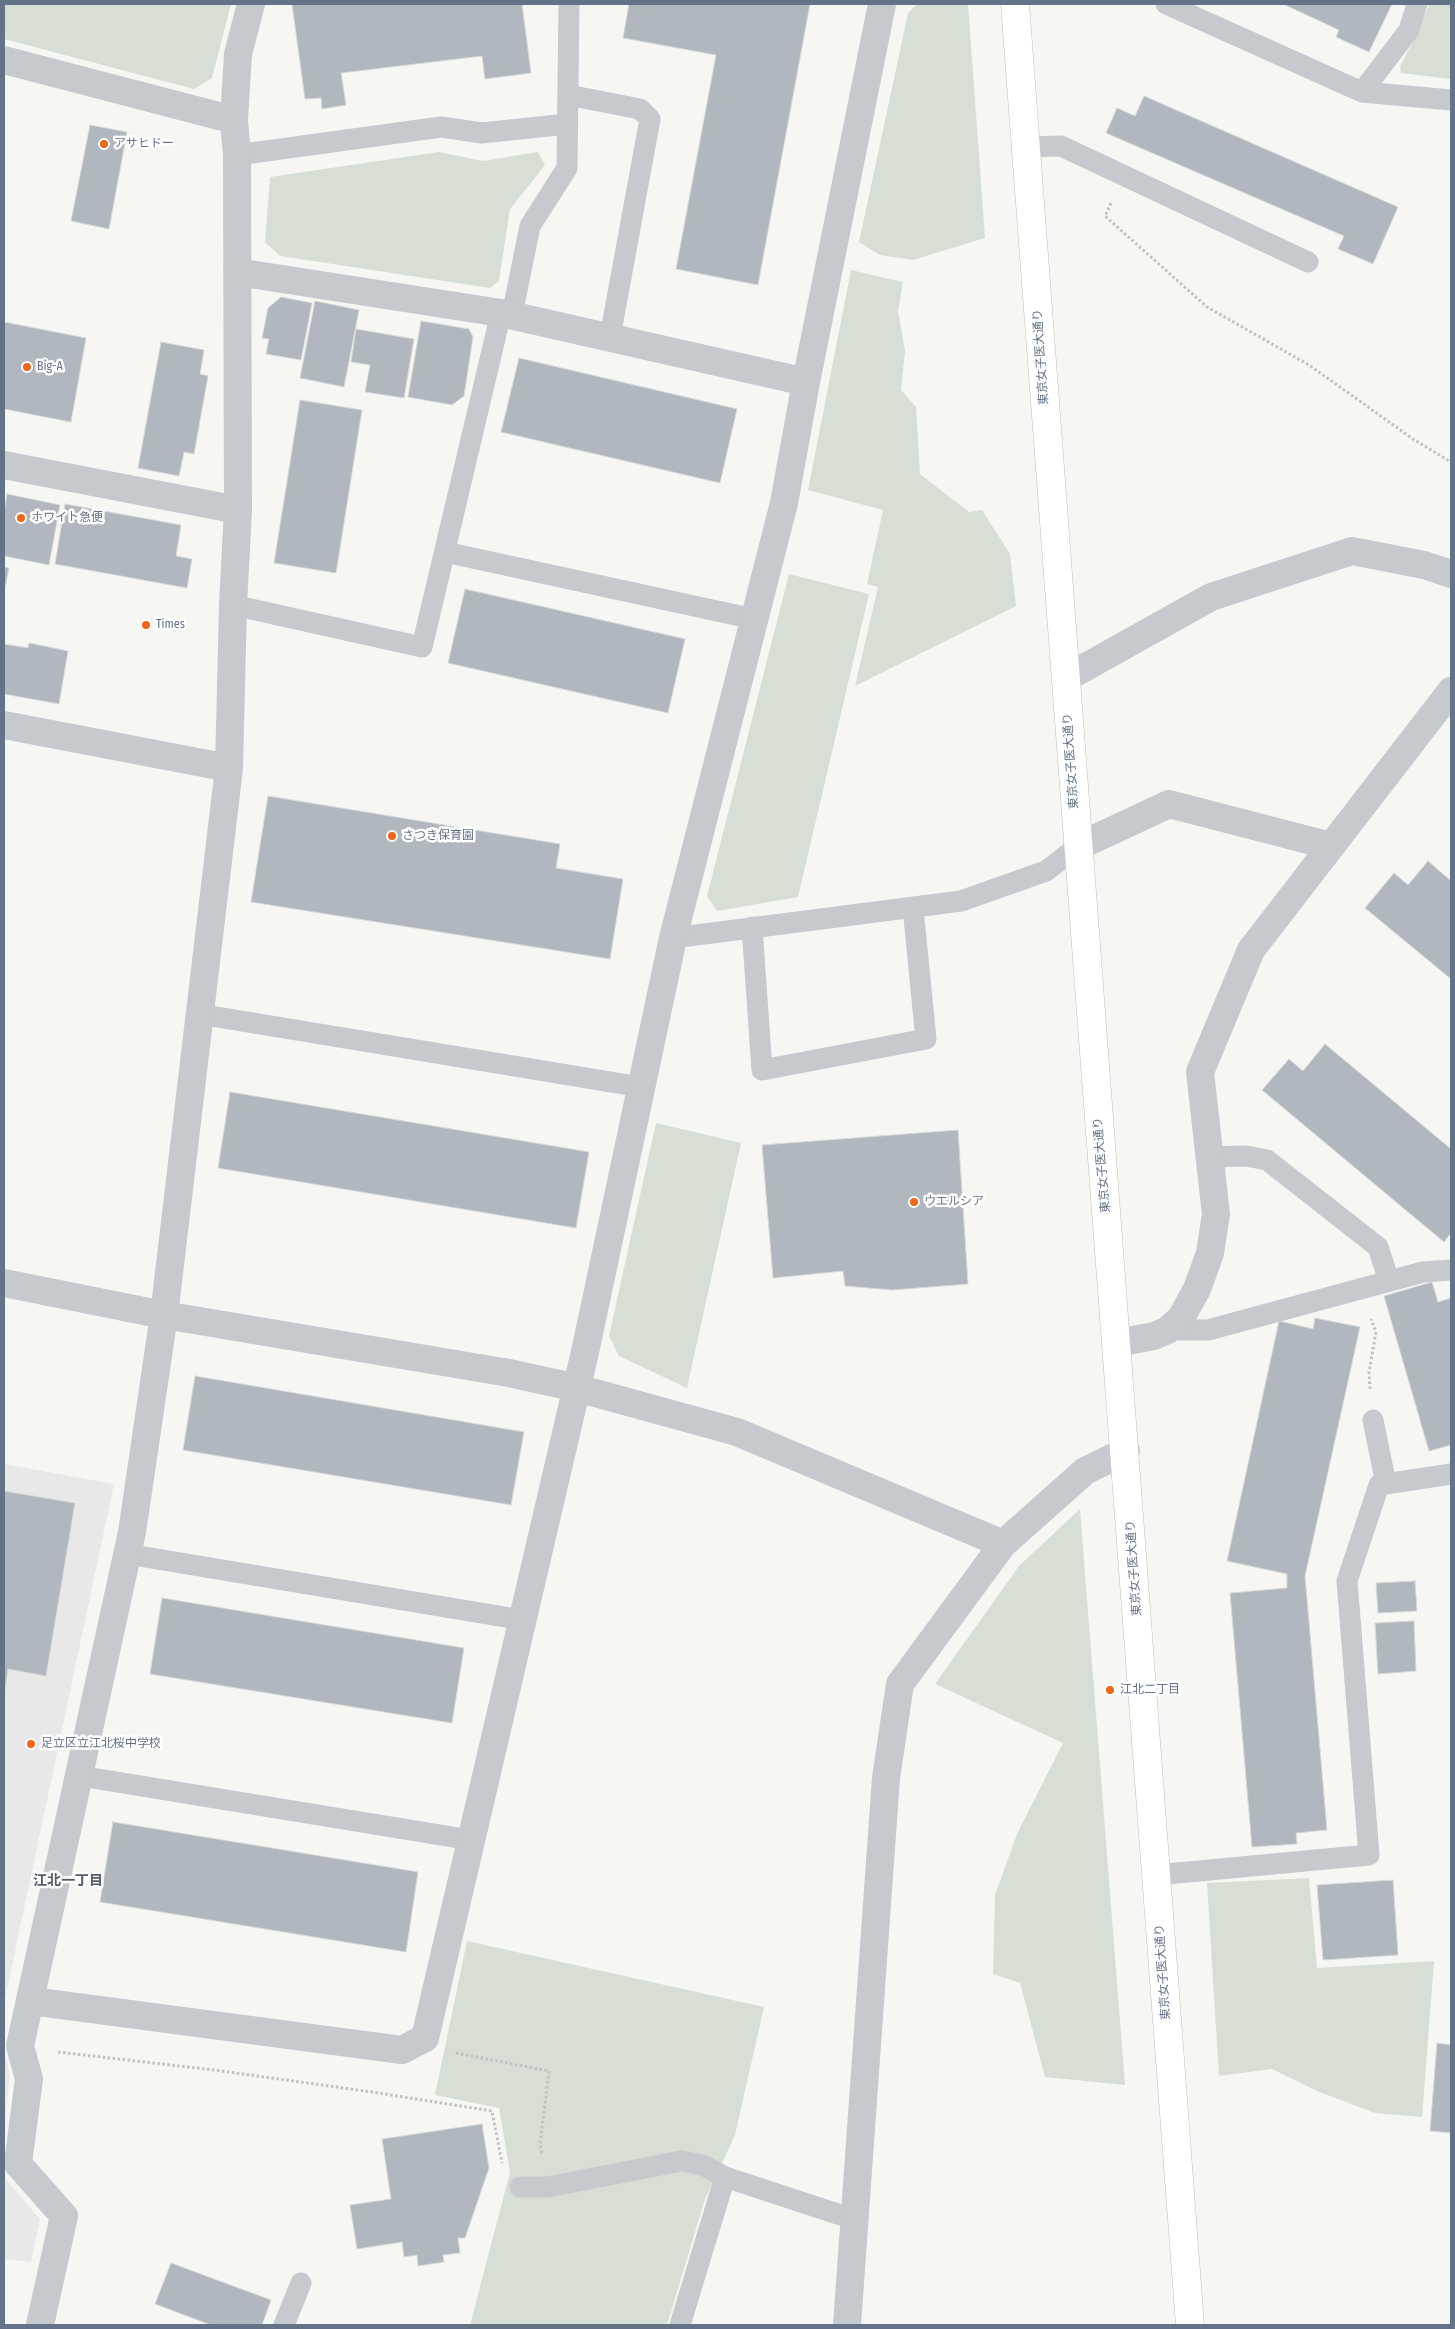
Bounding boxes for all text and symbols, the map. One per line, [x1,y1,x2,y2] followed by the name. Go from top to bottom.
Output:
[114,137,174,151] place label: アサヒドー
[98,138,110,150] marker: アサヒドー
[1030,309,1052,405] street label: 東京女子医大通り
[37,360,63,374] place label: Big-A
[21,361,33,373] marker: Big-A
[31,511,103,525] place label: ホワイト急便
[15,512,27,524] marker: ホワイト急便
[156,618,185,632] place label: Times
[140,619,152,631] marker: Times
[1060,713,1082,809] street label: 東京女子医大通り
[402,829,474,843] place label: さつき保育園
[386,830,398,842] marker: さつき保育園
[1091,1117,1113,1213] street label: 東京女子医大通り
[924,1195,984,1209] place label: ウエルシア
[908,1196,920,1208] marker: ウエルシア
[1123,1520,1145,1616] street label: 東京女子医大通り
[1120,1683,1180,1697] place label: 江北二丁目
[1104,1684,1116,1696] marker: 江北二丁目
[41,1737,161,1751] place label: 足立区立江北桜中学校
[25,1738,37,1750] marker: 足立区立江北桜中学校
[33,1873,103,1889] district label: 江北一丁目
[1152,1924,1174,2020] street label: 東京女子医大通り

